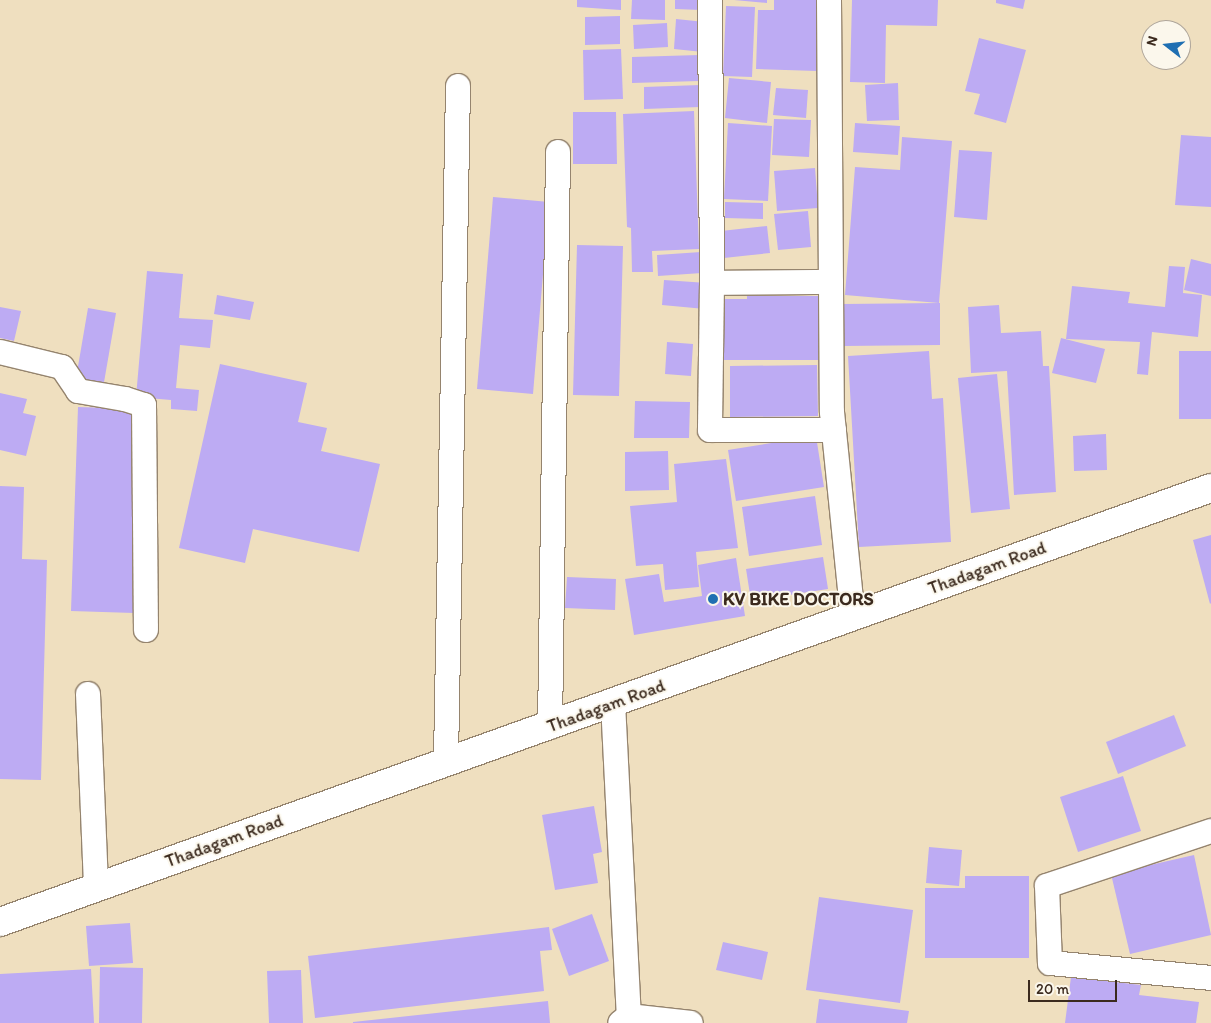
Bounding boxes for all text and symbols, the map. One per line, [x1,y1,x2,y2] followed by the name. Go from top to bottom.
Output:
[1141,20,1191,70] north arrow
[1143,34,1162,48] text: N
[925,537,1049,599] street label: Thadagam Road
[723,588,874,610] place label: KV BIKE DOCTORS
[707,593,719,605] marker: KV BIKE DOCTORS
[544,675,668,737] street label: Thadagam Road
[162,810,286,872] street label: Thadagam Road
[1031,970,1120,1002] scale bar
[1036,980,1069,998] text: 20 m

